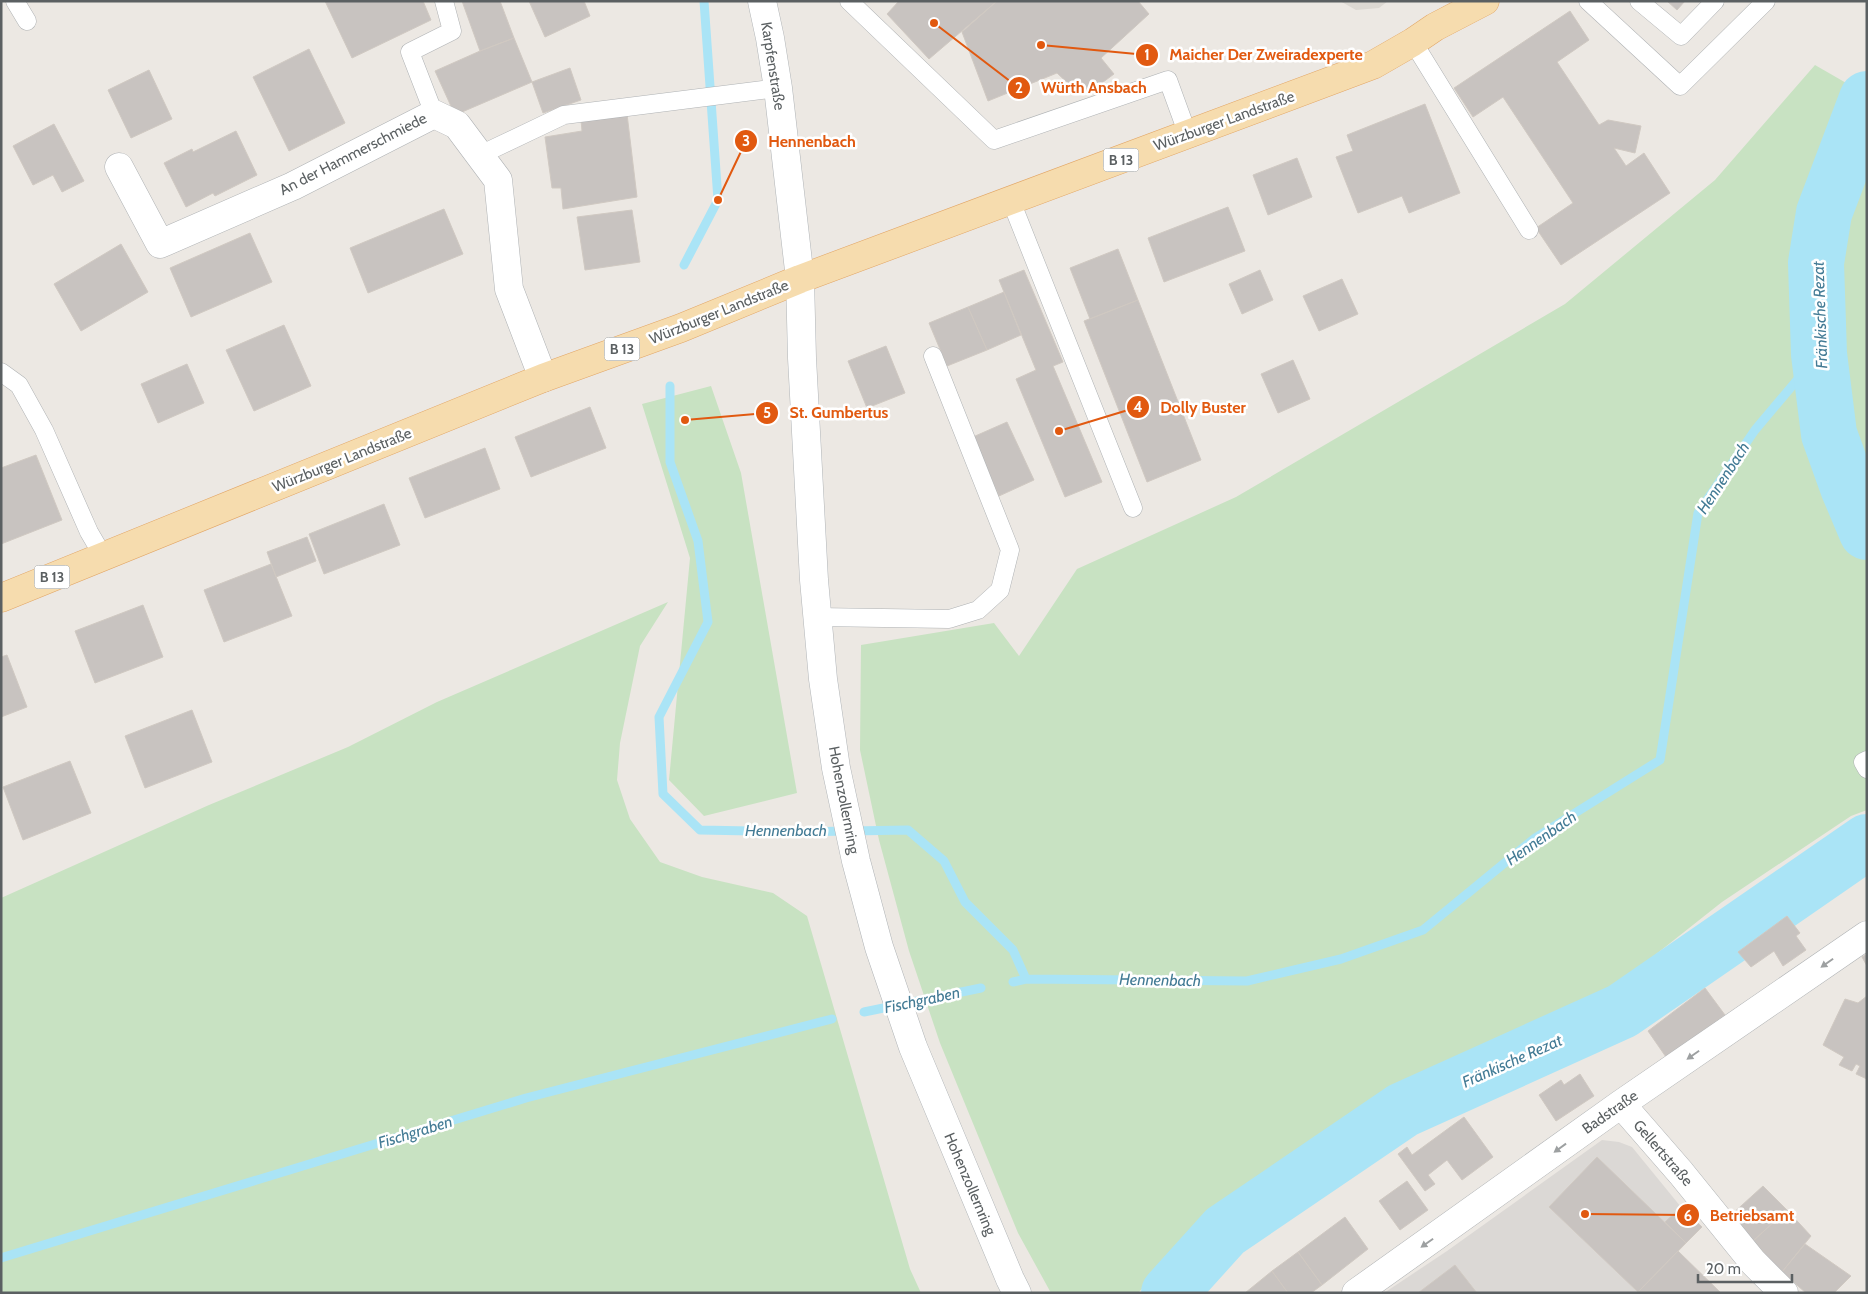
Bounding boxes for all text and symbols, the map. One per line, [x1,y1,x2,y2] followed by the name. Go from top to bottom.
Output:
[757,21,789,112] street label: Karpfenstraße
[1134,39,1373,70] callout: Maicher Der Zweiradexperte
[1169,45,1363,64] text: Maicher Der Zweiradexperte
[1144,46,1150,64] text: 1
[1006,72,1157,103] callout: Würth Ansbach
[1041,78,1147,97] text: Würth Ansbach
[1015,79,1023,97] text: 2
[1151,87,1297,155] street label: Würzburger Landstraße
[276,109,430,199] street label: An der Hammerschmiede
[733,125,866,156] callout: Hennenbach
[742,132,750,150] text: 3
[768,132,856,151] text: Hennenbach
[1104,148,1138,172] road number: B 13
[1809,260,1831,369] water label: Fränkische Rezat
[647,276,791,348] street label: Würzburger Landstraße
[604,338,640,360] road number: B 13
[1125,392,1256,423] callout: Dolly Buster
[754,397,898,428] callout: St. Gumbertus
[1133,398,1143,416] text: 4
[1160,398,1247,417] text: Dolly Buster
[790,403,889,422] text: St. Gumbertus
[763,404,771,422] text: 5
[270,424,414,496] street label: Würzburger Landstraße
[1693,438,1753,518] water label: Hennenbach
[34,566,70,588] road number: B 13
[825,745,863,856] street label: Hohenzollernring
[1502,807,1580,869] water label: Hennenbach
[745,821,827,840] water label: Hennenbach
[1820,958,1833,968] one-way arrow
[1119,970,1201,990] water label: Hennenbach
[882,983,962,1017] water label: Fischgraben
[1459,1030,1566,1092] water label: Fränkische Rezat
[1686,1050,1700,1060] one-way arrow
[1579,1086,1642,1138] street label: Badstraße
[375,1112,455,1152] water label: Fischgraben
[1629,1116,1697,1190] street label: Gellertstraße
[940,1130,1000,1238] street label: Hohenzollernring
[1553,1143,1567,1153] one-way arrow
[1675,1200,1805,1231] callout: Betriebsamt
[1710,1206,1795,1225] text: Betriebsamt
[1684,1207,1692,1225] text: 6
[1421,1237,1434,1247] one-way arrow
[1698,1252,1792,1284] scale bar
[1706,1260,1741,1278] text: 20 m

